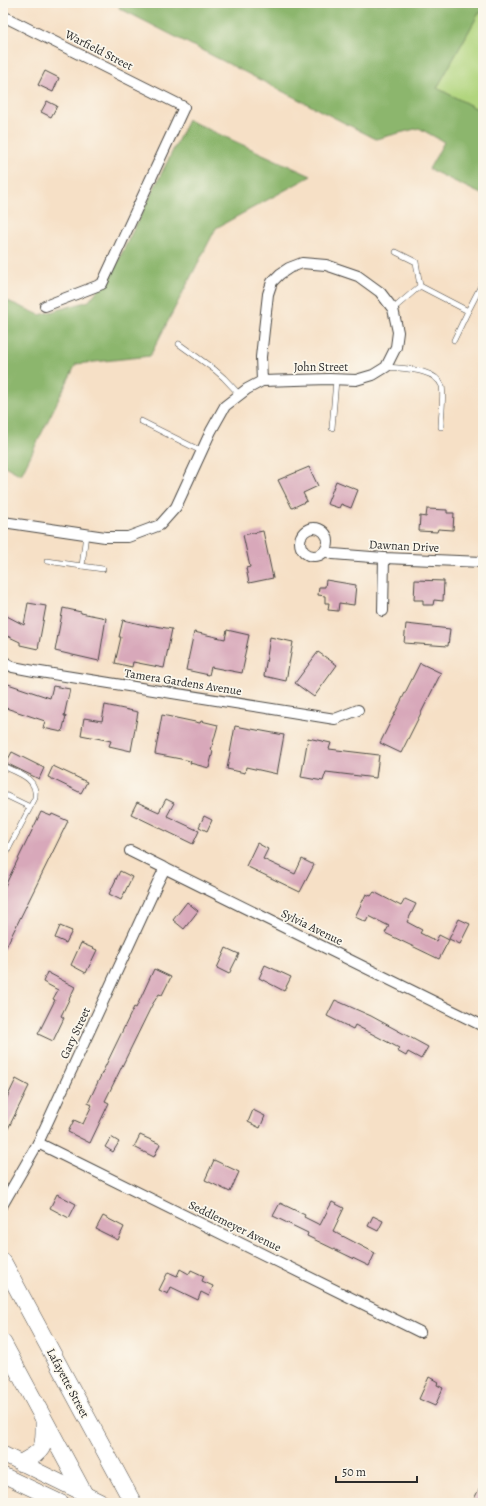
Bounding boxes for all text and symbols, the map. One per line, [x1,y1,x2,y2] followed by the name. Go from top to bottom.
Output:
[61,26,136,74] street label: Warfield Street
[294,359,348,375] street label: John Street
[368,536,440,556] street label: Dawnan Drive
[123,665,243,699] street label: Tamera Gardens Avenue
[278,905,346,949] street label: Sylvia Avenue
[56,1004,94,1062] street label: Gary Street
[186,1197,284,1255] street label: Seddlemeyer Avenue
[43,1345,93,1421] street label: Lafayette Street
[336,1458,417,1484] scale bar
[342,1464,366,1480] text: 50 m

